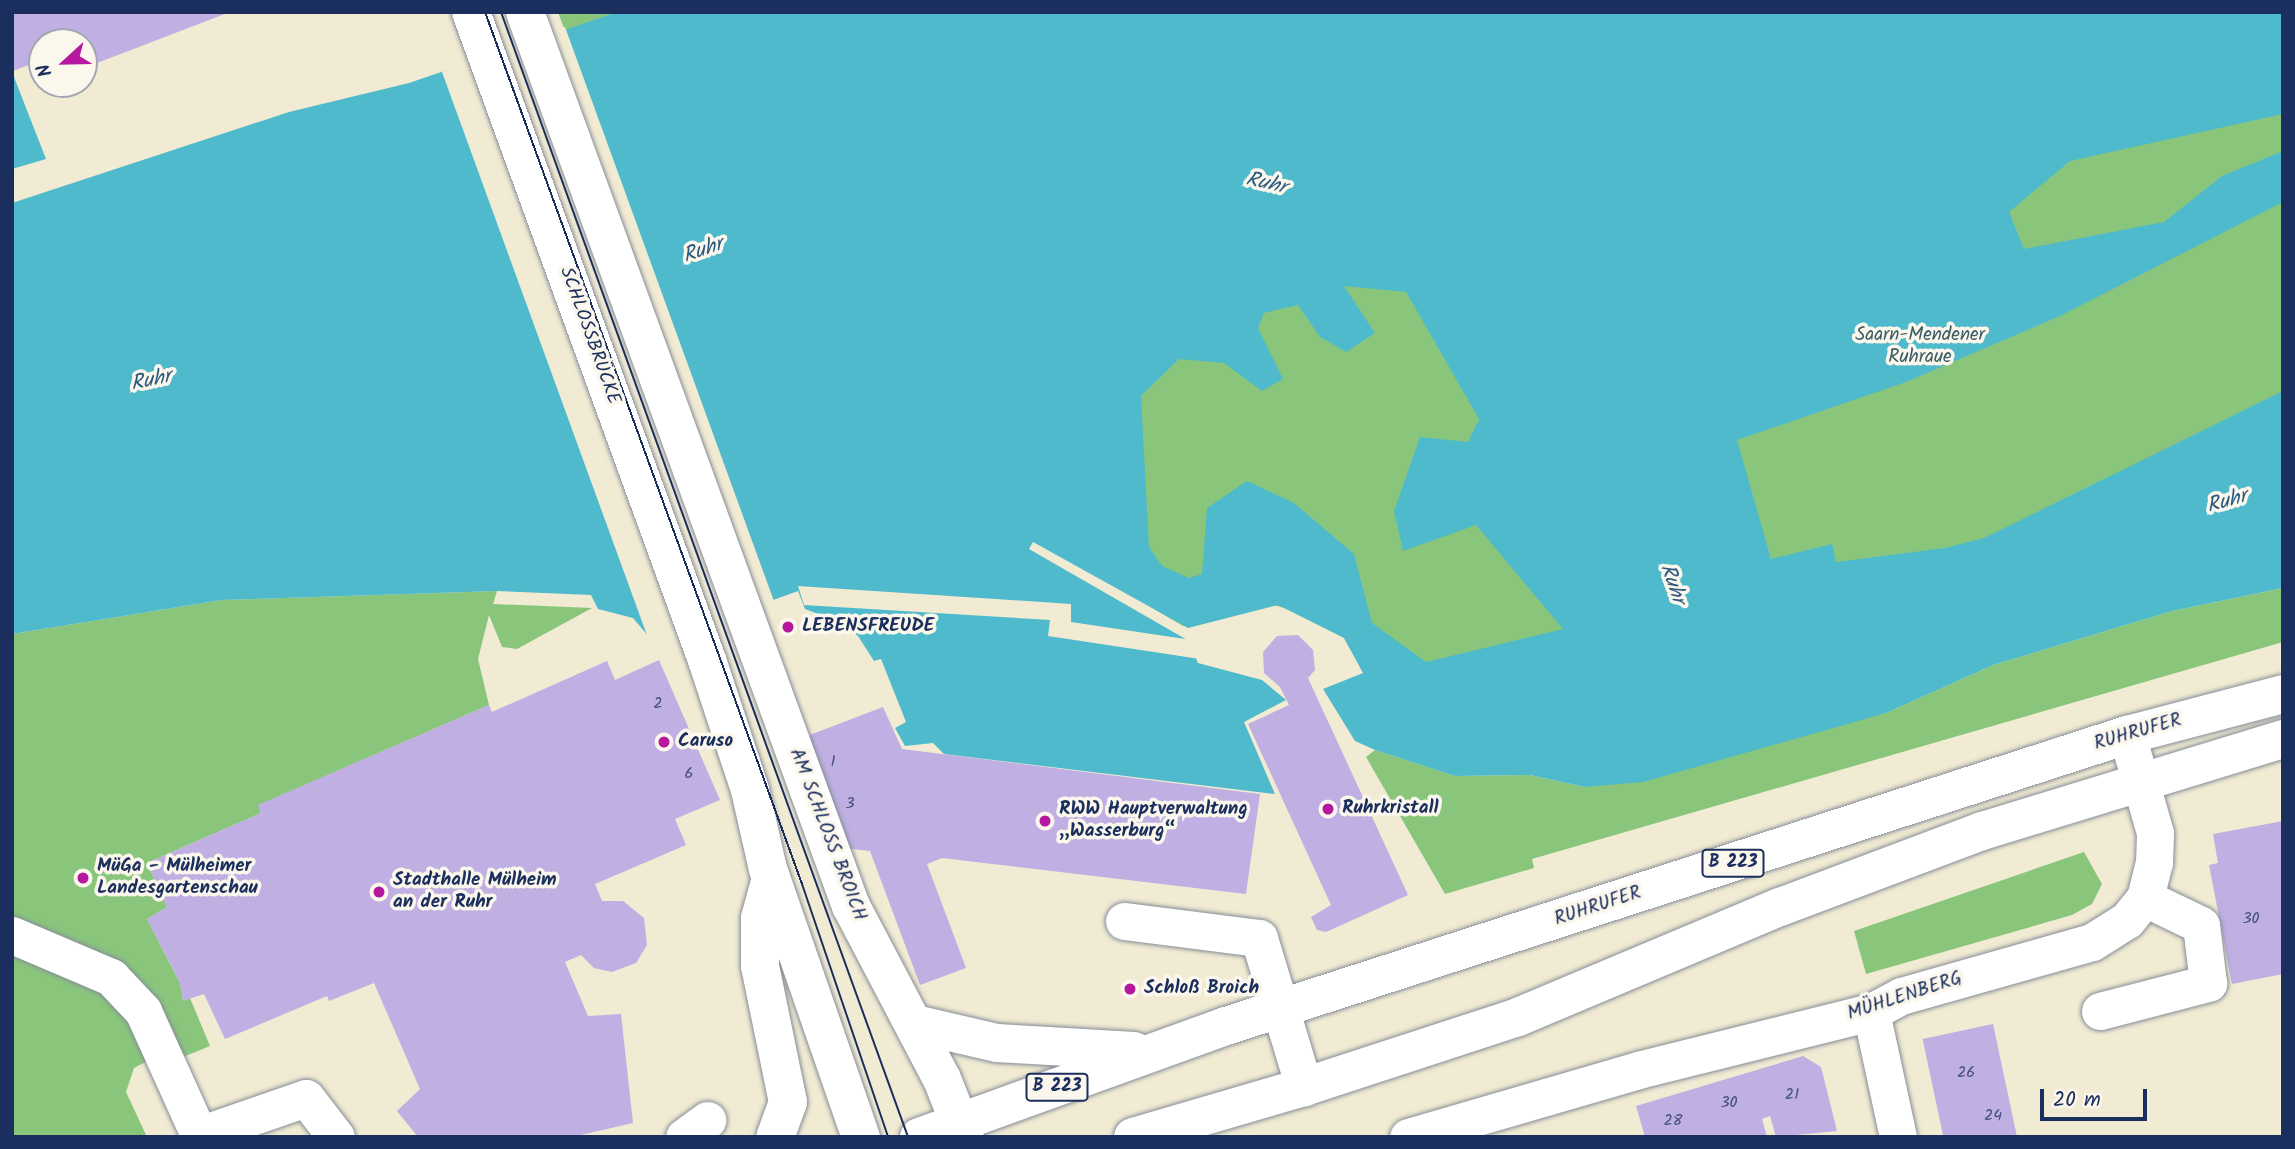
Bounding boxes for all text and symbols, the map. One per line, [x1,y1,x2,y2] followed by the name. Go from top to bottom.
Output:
[28,28,98,98] north arrow
[29,59,62,81] text: N
[1243,167,1289,201] water label: Ruhr
[680,232,726,270] water label: Ruhr
[554,264,624,408] street label: SCHLOSSBRÜCKE
[1855,325,1985,369] park label: Saarn-Mendener Ruhraue
[129,364,173,398] water label: Ruhr
[2204,484,2250,520] water label: Ruhr
[1653,561,1691,607] water label: Ruhr
[802,616,934,638] place label: LEBENSFREUDE
[780,619,796,635] marker: LEBENSFREUDE
[653,694,663,714] house number: 2
[2092,710,2184,756] street label: RUHRUFER
[678,731,733,753] place label: Caruso
[656,734,672,750] marker: Caruso
[784,745,870,925] street label: AM SCHLOSS BROICH
[830,752,836,772] house number: 1
[685,764,693,784] house number: 6
[845,794,855,814] house number: 3
[1342,798,1439,820] place label: Ruhrkristall
[1059,799,1248,843] place label: RWW Hauptverwaltung „Wasserburg“
[1320,801,1336,817] marker: Ruhrkristall
[1037,813,1053,829] marker: RWW Hauptverwaltung „Wasserburg“
[1702,848,1764,878] road number: B 223
[97,856,258,900] place label: MüGa - Mülheimer Landesgartenschau
[75,870,91,886] marker: MüGa - Mülheimer Landesgartenschau
[393,870,557,914] place label: Stadthalle Mülheim an der Ruhr
[1552,882,1644,932] street label: RUHRUFER
[371,884,387,900] marker: Stadthalle Mülheim an der Ruhr
[2242,909,2260,929] house number: 30
[1845,968,1965,1026] street label: MÜHLENBERG
[1144,978,1259,1000] place label: Schloß Broich
[1122,981,1138,997] marker: Schloß Broich
[1957,1063,1975,1083] house number: 26
[1026,1072,1088,1102] road number: B 223
[2043,1076,2150,1120] scale bar
[2053,1084,2101,1117] text: 20 m
[1785,1085,1799,1105] house number: 21
[1720,1093,1738,1113] house number: 30
[1984,1106,2002,1126] house number: 24
[1664,1111,1682,1131] house number: 28

